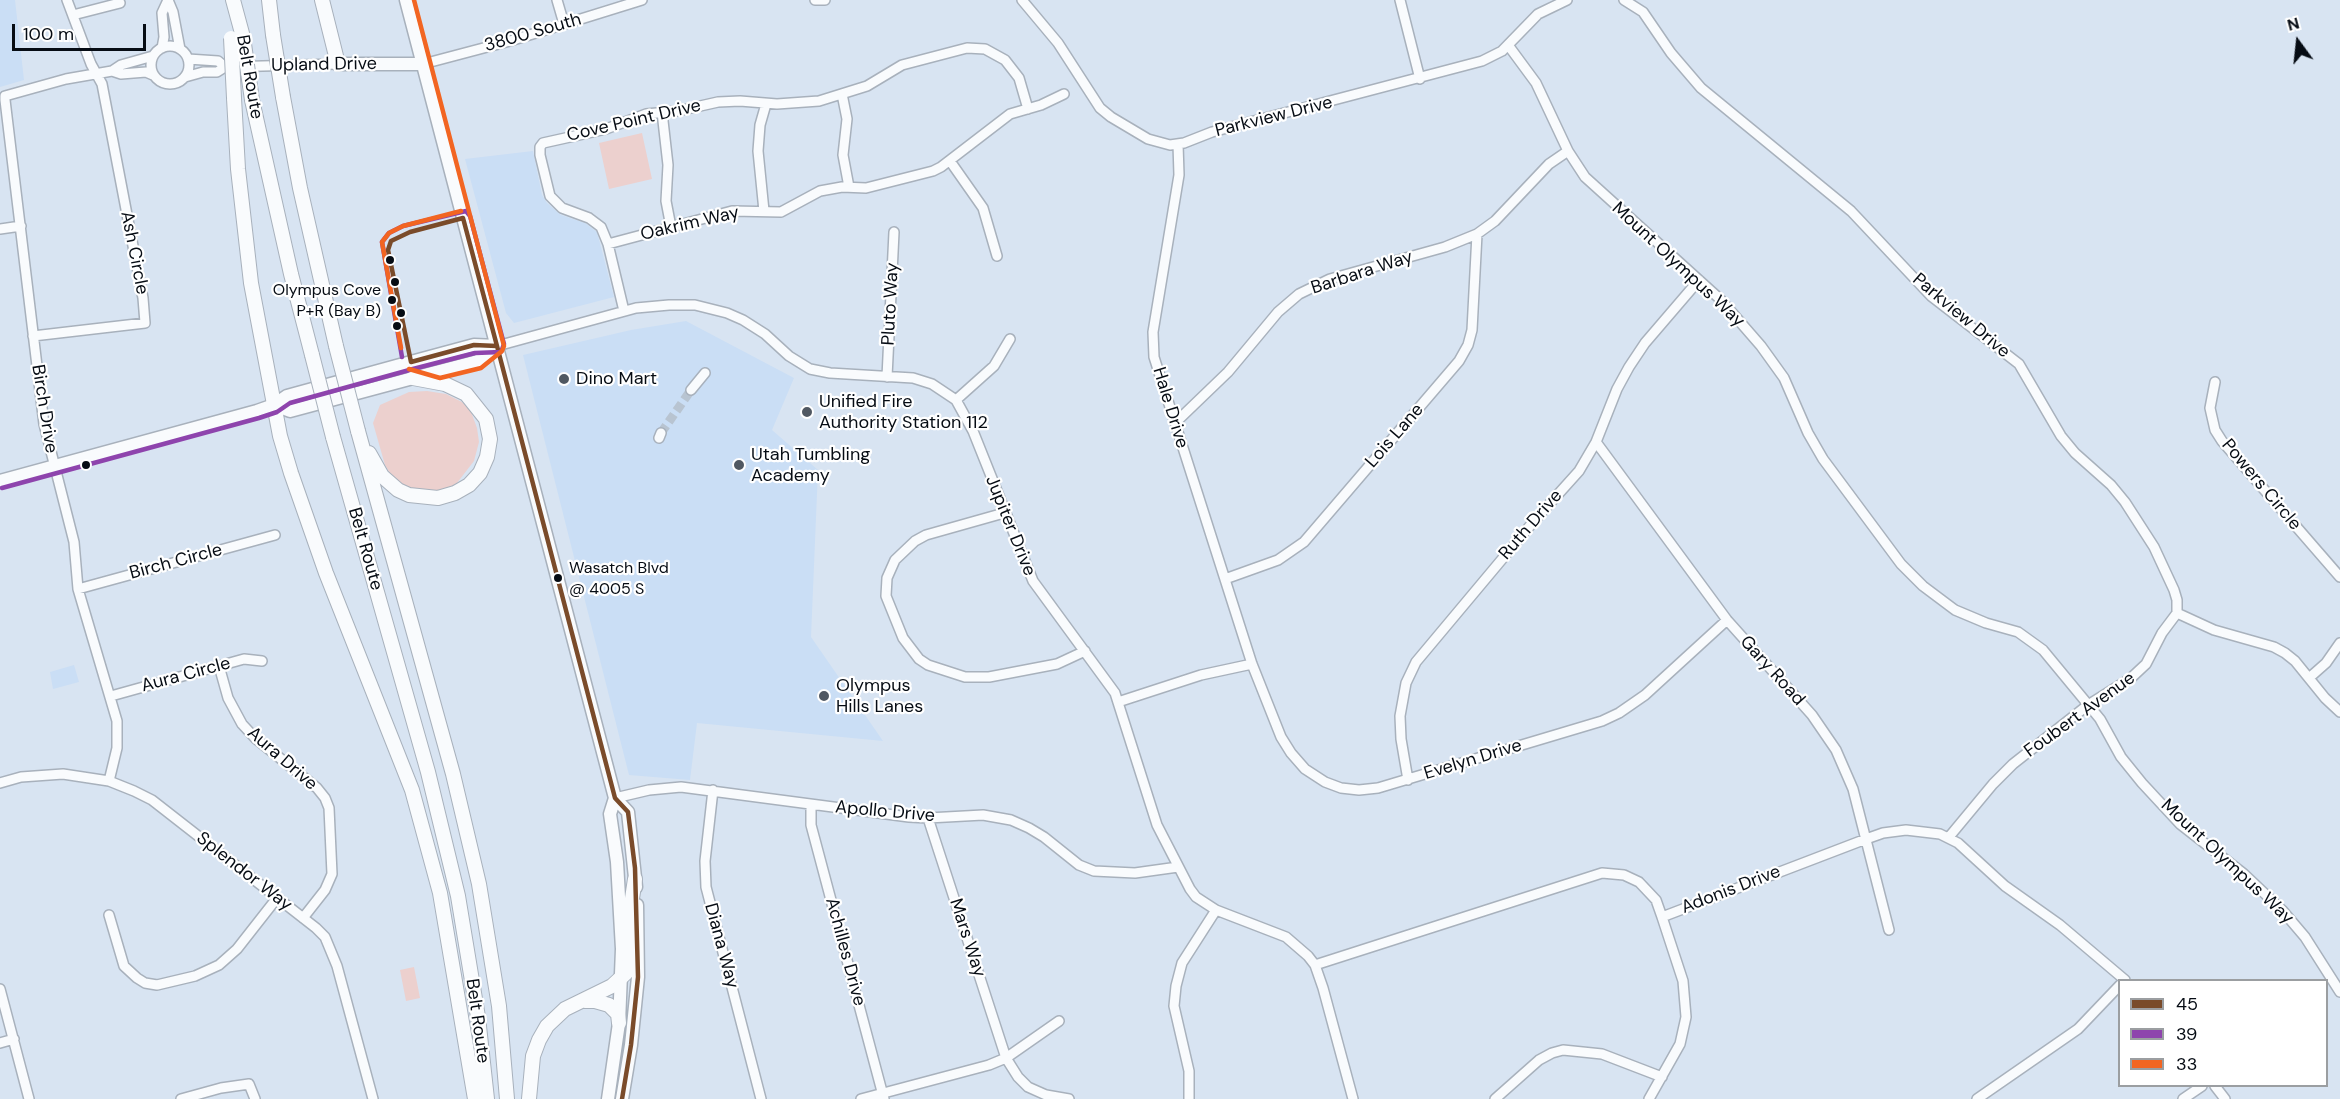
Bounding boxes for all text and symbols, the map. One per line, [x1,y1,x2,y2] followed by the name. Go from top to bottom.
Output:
[482,9,584,57] street label: 3800 South
[15,12,148,50] scale bar
[2268,12,2328,72] north arrow
[2285,12,2302,36] text: N
[23,22,74,46] text: 100 m
[231,33,267,121] street label: Belt Route
[271,53,377,77] street label: Upland Drive
[1213,92,1335,142] street label: Parkview Drive
[565,95,703,147] street label: Cove Point Drive
[1607,198,1749,332] street label: Mount Olympus Way
[639,202,741,246] street label: Oakrim Way
[115,210,153,296] street label: Ash Circle
[1308,246,1416,300] street label: Barbara Way
[384,254,396,266] unlabelled marker
[878,262,904,346] street label: Pluto Way
[1908,269,2014,363] street label: Parkview Drive
[389,276,401,288] unlabelled marker
[273,281,381,319] place label: Olympus Cove P+R (Bay B)
[386,294,398,306] marker: Olympus Cove P+R (Bay B)
[395,307,407,319] unlabelled marker
[391,320,403,332] unlabelled marker
[26,363,62,455] street label: Birch Drive
[1147,365,1193,451] street label: Hale Drive
[576,368,657,390] place label: Dino Mart
[557,372,571,386] marker: Dino Mart
[819,391,988,434] place label: Unified Fire Authority Station 112
[1361,400,1429,472] street label: Lois Lane
[800,405,814,419] marker: Unified Fire Authority Station 112
[2217,435,2305,535] street label: Powers Circle
[751,444,870,486] place label: Utah Tumbling Academy
[732,458,746,472] marker: Utah Tumbling Academy
[80,459,92,471] unlabelled marker
[980,473,1040,579] street label: Jupiter Drive
[1495,486,1567,564] street label: Ruth Drive
[343,505,387,593] street label: Belt Route
[127,539,225,585] street label: Birch Circle
[569,559,669,597] place label: Wasatch Blvd @ 4005 S
[552,572,564,584] marker: Wasatch Blvd @ 4005 S
[1735,632,1809,710] street label: Gary Road
[139,653,233,697] street label: Aura Circle
[2020,668,2140,762] street label: Foubert Avenue
[836,675,923,718] place label: Olympus Hills Lanes
[817,689,831,703] marker: Olympus Hills Lanes
[242,723,322,795] street label: Aura Drive
[1421,735,1525,785] street label: Evelyn Drive
[2156,795,2298,929] street label: Mount Olympus Way
[834,797,936,827] street label: Apollo Drive
[192,828,296,916] street label: Splendor Way
[1678,861,1784,919] street label: Adonis Drive
[820,896,870,1008] street label: Achilles Drive
[944,896,990,980] street label: Mars Way
[699,901,743,991] street label: Diana Way
[460,977,494,1065] street label: Belt Route
[2118,979,2328,1087] legend
[2176,992,2198,1016] text: 45
[2176,1022,2197,1046] text: 39
[2176,1052,2197,1076] text: 33

